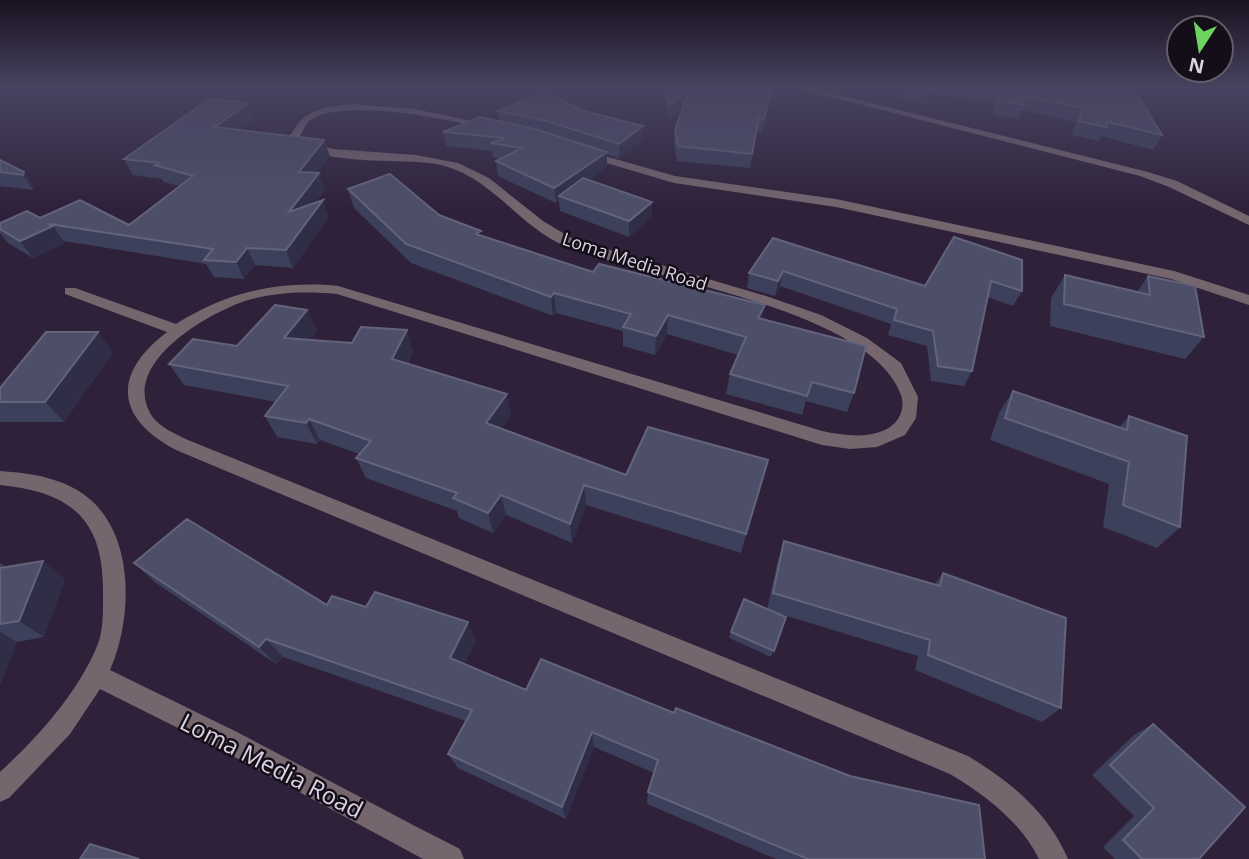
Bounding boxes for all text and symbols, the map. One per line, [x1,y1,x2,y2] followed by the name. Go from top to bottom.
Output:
[1165,14,1235,84] north arrow
[1186,51,1207,80] text: N
[559,226,711,296] street label: Loma Media Road
[175,705,369,825] street label: Loma Media Road

